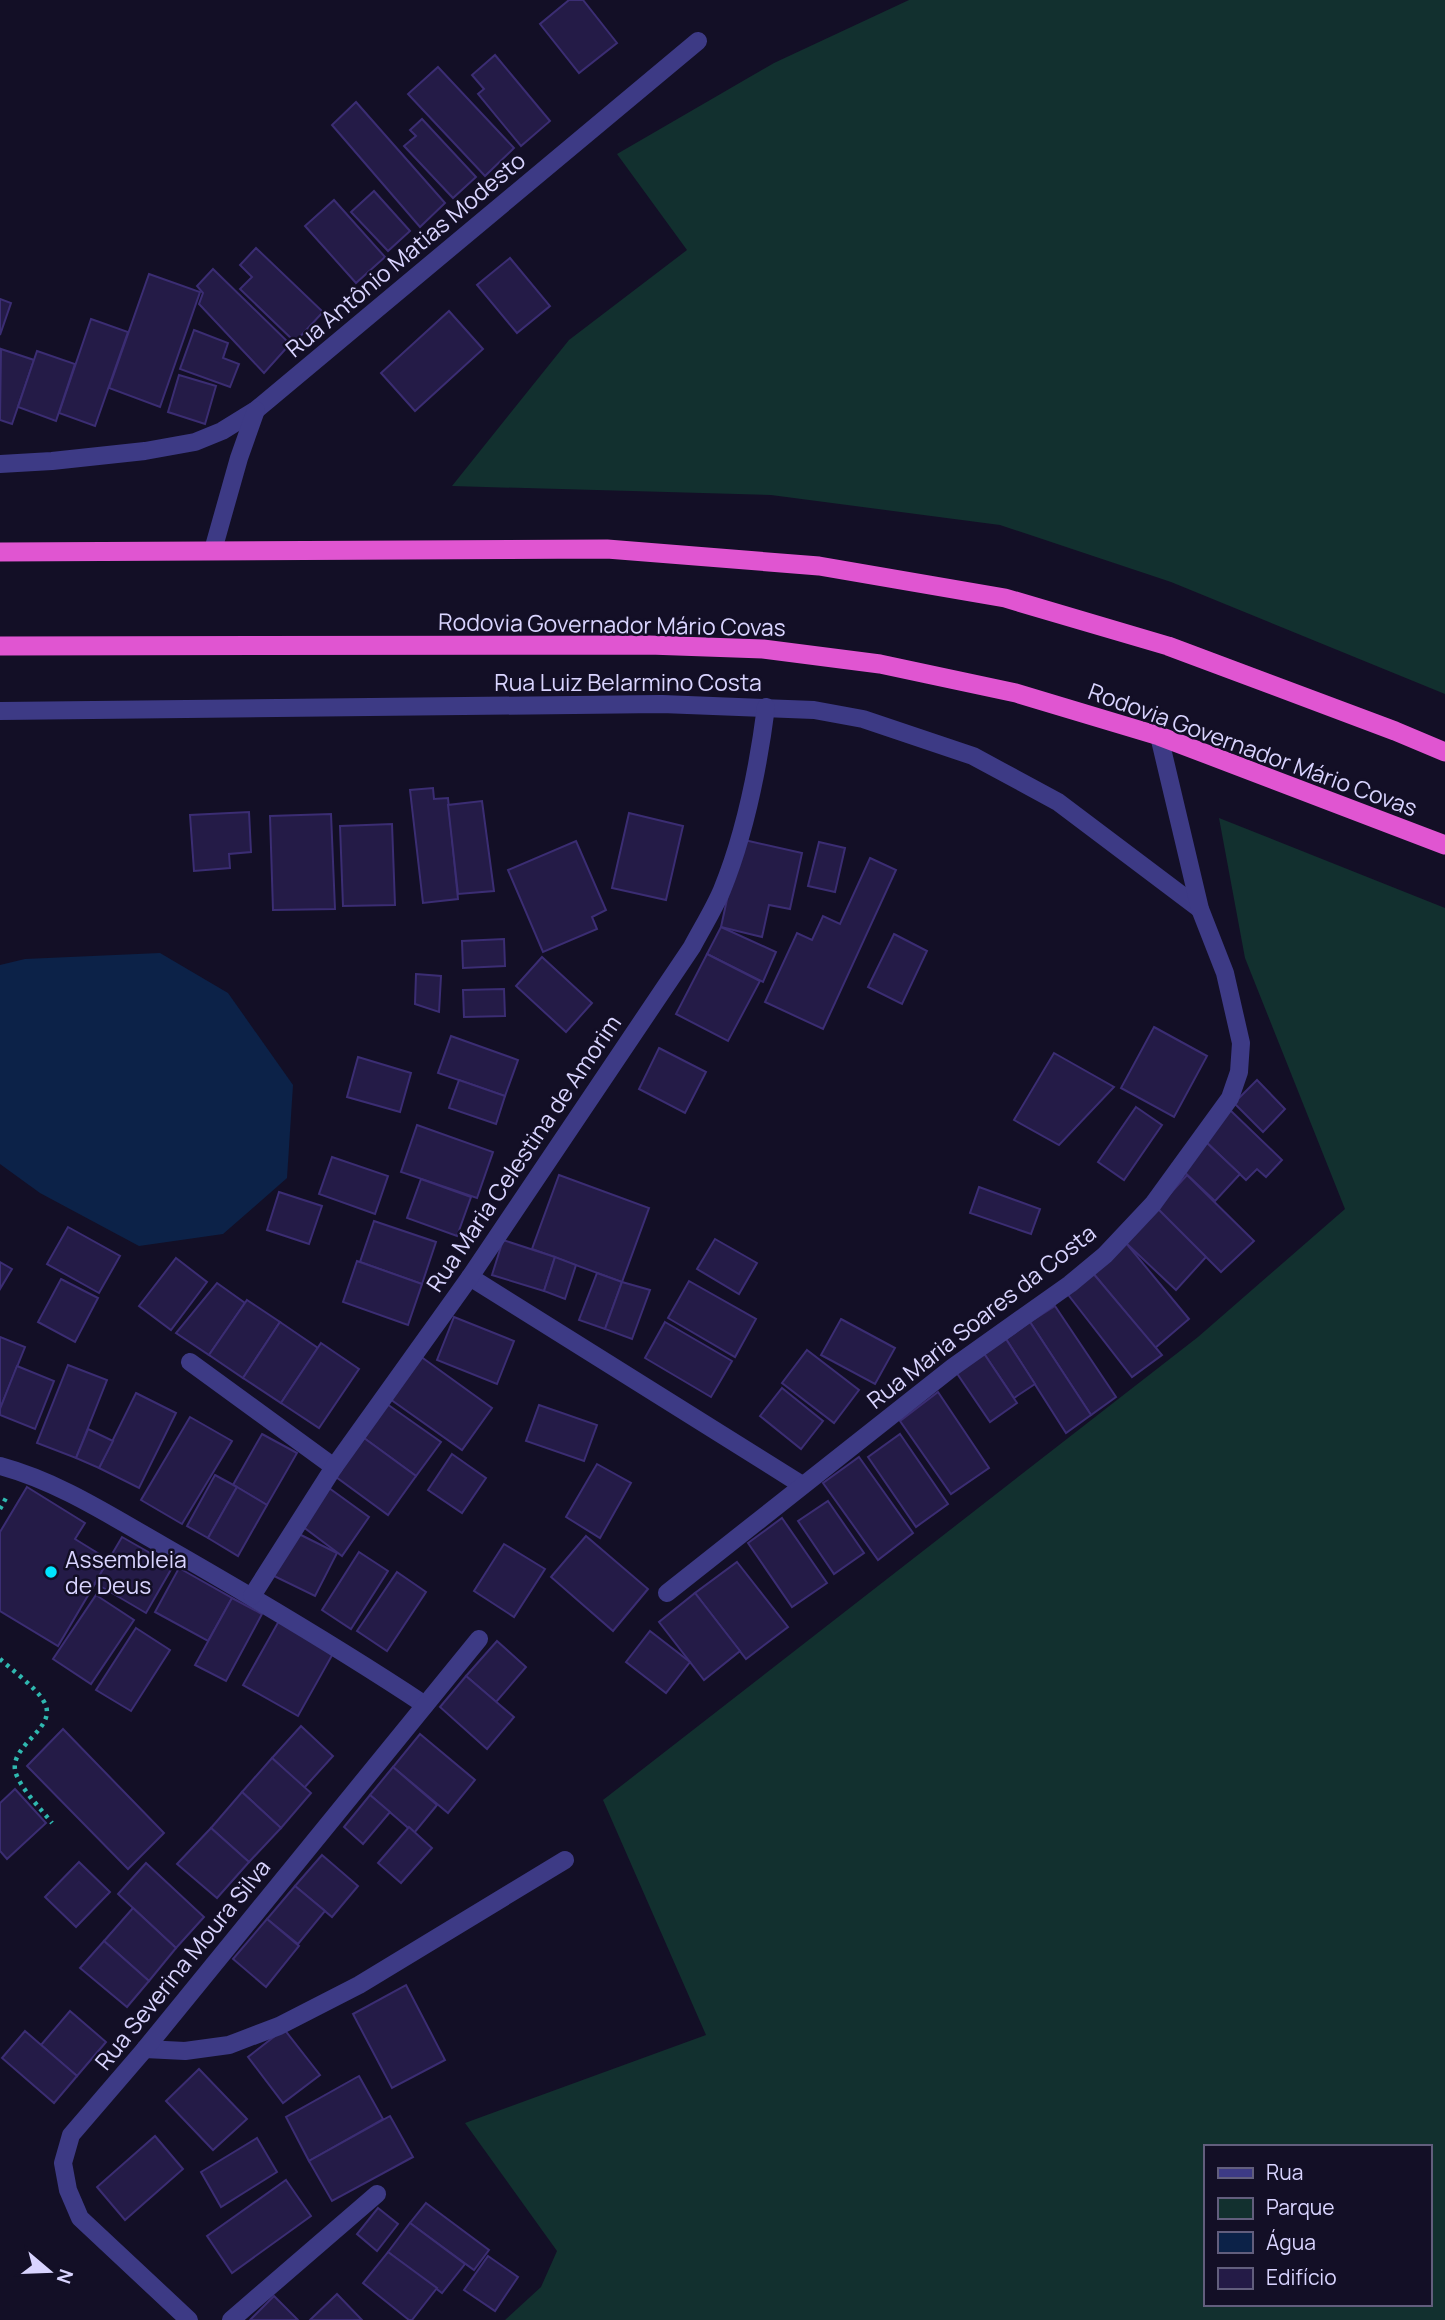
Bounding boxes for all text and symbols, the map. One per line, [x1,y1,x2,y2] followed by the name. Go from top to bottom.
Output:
[278,144,532,364] street label: Rua Antônio Matias Modesto
[438,605,786,643] street label: Rodovia Governador Mário Covas
[494,666,762,698] street label: Rua Luiz Belarmino Costa
[1084,675,1422,823] street label: Rodovia Governador Mário Covas
[418,1008,628,1298] street label: Rua Maria Celestina de Amorim
[860,1216,1102,1416] street label: Rua Maria Soares da Costa
[65,1543,187,1601] place label: Assembleia de Deus
[43,1564,59,1580] marker: Assembleia de Deus
[87,1852,277,2076] street label: Rua Severina Moura Silva
[1204,2145,1431,2306] legend
[1266,2158,1303,2186] text: Rua
[1266,2193,1335,2221] text: Parque
[1266,2228,1316,2256] text: Água
[14,2236,84,2306] north arrow
[1266,2263,1337,2291] text: Edifício
[51,2266,80,2287] text: N

